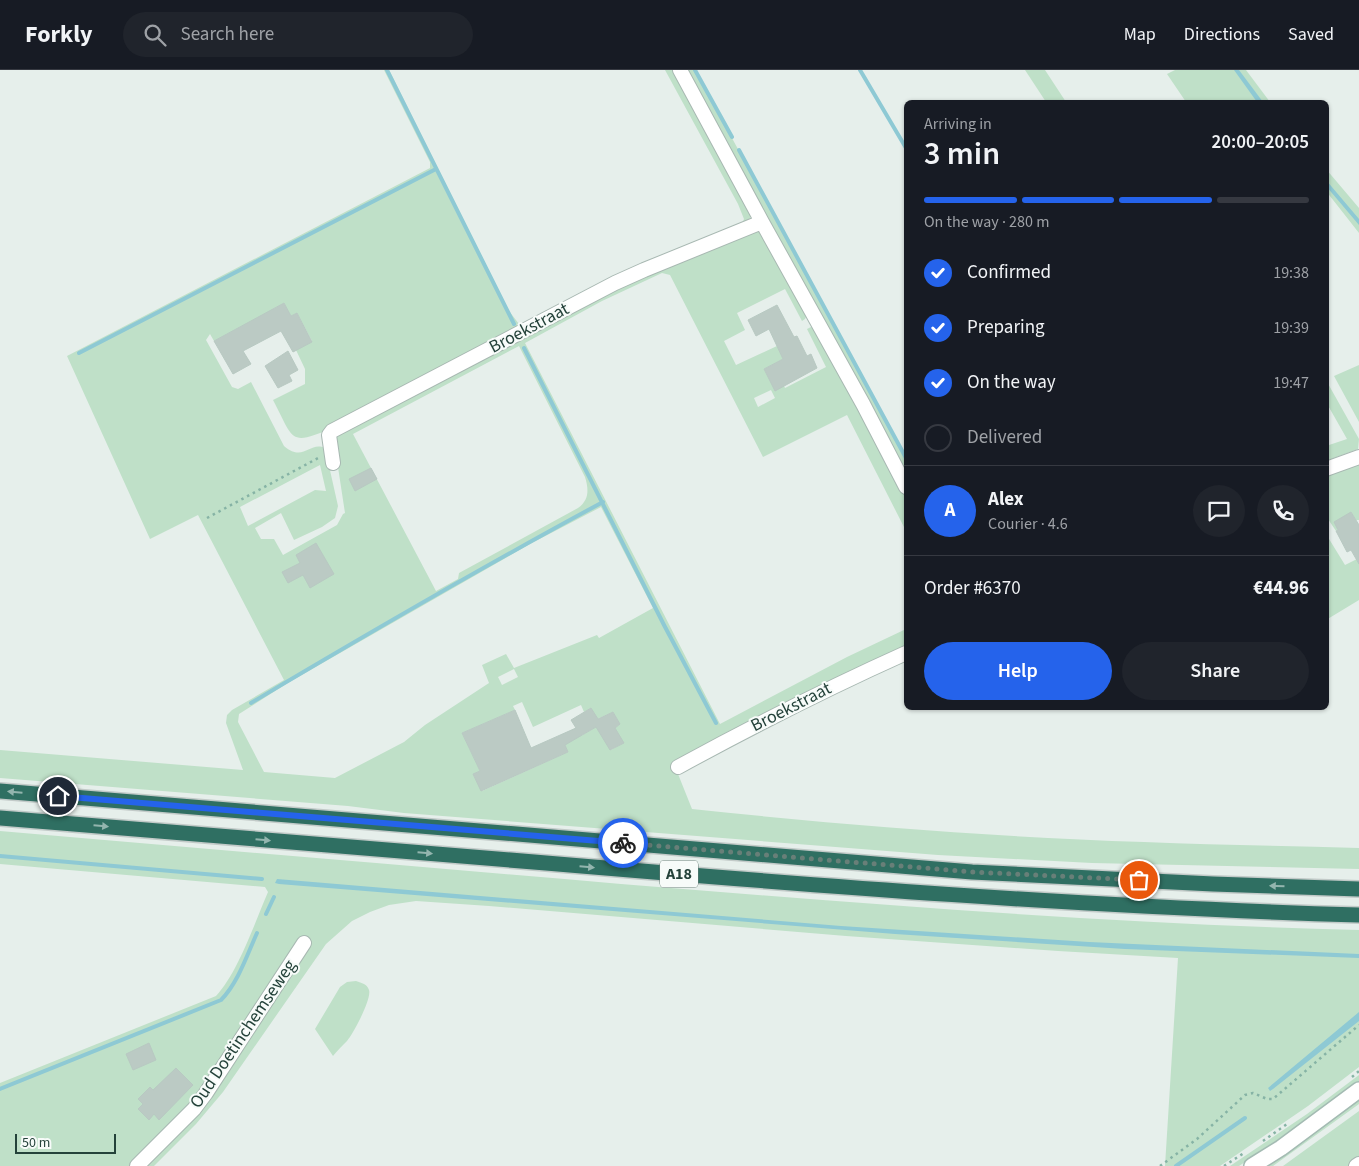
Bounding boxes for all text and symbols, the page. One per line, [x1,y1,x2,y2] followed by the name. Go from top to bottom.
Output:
[123,12,473,57] search box
[25,17,93,52] text: Forkly
[141,21,169,49] icon: search
[181,21,274,48] text: Search here
[1124,22,1156,47] text: Map
[1184,22,1260,47] text: Directions
[1288,22,1334,47] text: Saved
[924,113,992,135] text: Arriving in
[1211,129,1309,156] text: 20:00–20:05
[924,131,1000,177] text: 3 min
[924,211,1049,233] text: On the way · 280 m
[924,259,952,287] icon: check
[967,259,1051,286] text: Confirmed
[1273,262,1309,284] text: 19:38
[485,296,573,360] street label: Broekstraat
[924,314,952,342] icon: check
[967,314,1045,341] text: Preparing
[1273,317,1309,339] text: 19:39
[924,369,952,397] icon: check
[967,369,1056,396] text: On the way
[1273,372,1309,394] text: 19:47
[967,424,1042,451] text: Delivered
[1193,485,1245,537] button: chat
[1257,485,1309,537] button: phone
[988,486,1024,513] text: Alex
[945,497,955,524] text: A
[988,513,1068,535] text: Courier · 4.6
[924,575,1021,602] text: Order #6370
[1253,575,1309,602] text: €44.96
[924,642,1112,700] button: Help
[1122,642,1309,700] button: Share
[746,676,836,738] street label: Broekstraat
[37,775,79,817] pin
[44,782,72,810] icon: home
[7,788,23,796] one-way arrow
[598,818,648,868] courier
[93,823,109,831] one-way arrow
[609,829,637,857] icon: bike
[255,836,271,844] one-way arrow
[417,850,433,858] one-way arrow
[1118,859,1160,901] pin
[660,861,698,888] road number: A18
[579,863,595,871] one-way arrow
[1125,866,1153,894] icon: bag
[1269,882,1285,890] one-way arrow
[184,955,302,1113] street label: Oud Doetinchemseweg
[15,1131,116,1154] scale bar
[22,1133,50,1153] text: 50 m

